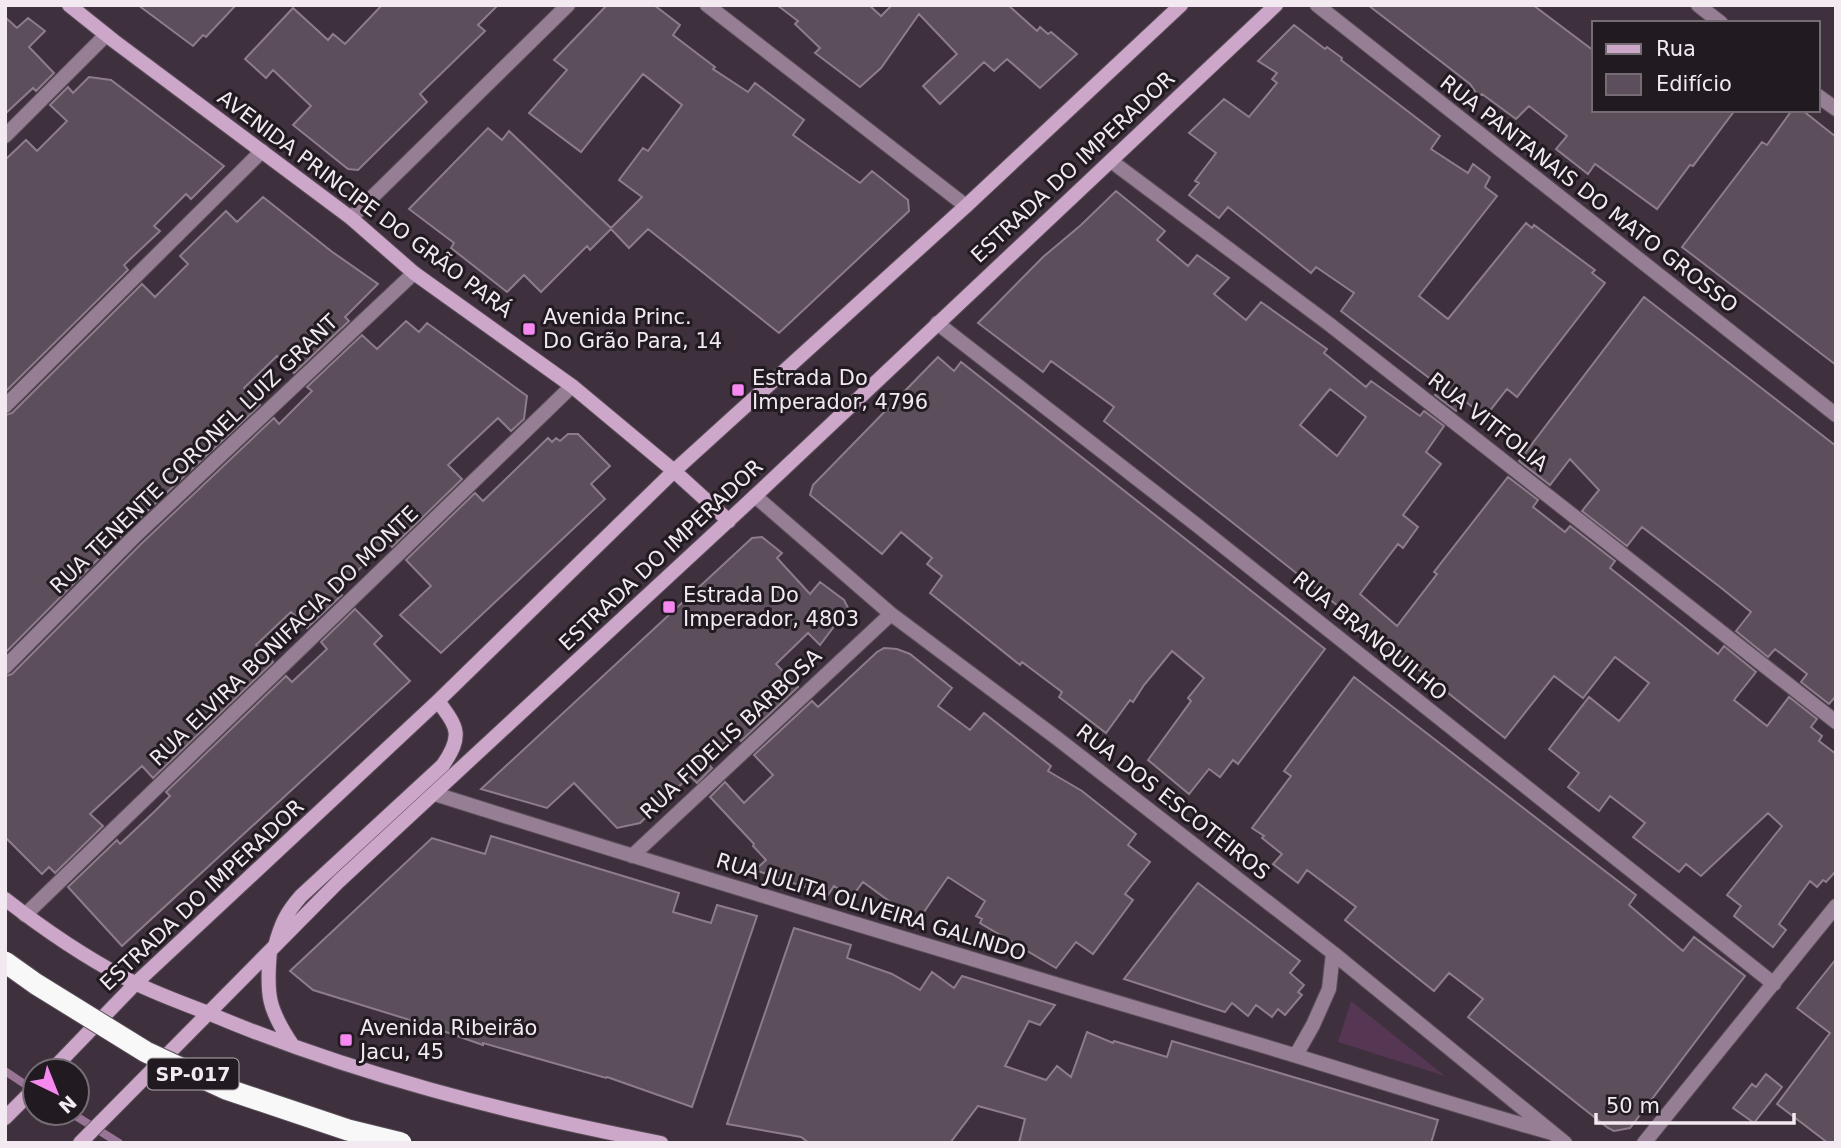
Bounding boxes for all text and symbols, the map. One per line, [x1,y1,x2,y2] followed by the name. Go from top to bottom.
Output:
[1592,21,1820,112] legend
[1656,37,1696,61] text: Rua
[966,66,1180,268] street label: ESTRADA DO IMPERADOR
[1435,70,1743,318] street label: RUA PANTANAIS DO MATO GROSSO
[1656,72,1732,96] text: Edifício
[213,84,519,323] street label: AVENIDA PRINCIPE DO GRÃO PARÁ
[543,305,722,353] place label: Avenida Princ. Do Grão Para, 14
[45,310,343,598] street label: RUA TENENTE CORONEL LUIZ GRANT
[521,321,537,337] marker: Avenida Princ. Do Grão Para, 14
[752,366,928,414] place label: Estrada Do Imperador, 4796
[1423,368,1553,477] street label: RUA VITFOLIA
[730,382,746,398] marker: Estrada Do Imperador, 4796
[554,454,768,656] street label: ESTRADA DO IMPERADOR
[145,501,423,771] street label: RUA ELVIRA BONIFACIA DO MONTE
[1288,566,1452,706] street label: RUA BRANQUILHO
[683,583,859,631] place label: Estrada Do Imperador, 4803
[661,599,677,615] marker: Estrada Do Imperador, 4803
[636,643,827,824] street label: RUA FIDELIS BARBOSA
[1072,719,1274,885] street label: RUA DOS ESCOTEIROS
[95,794,309,996] street label: ESTRADA DO IMPERADOR
[713,848,1029,966] street label: RUA JULITA OLIVEIRA GALINDO
[358,1016,537,1064] place label: Avenida Ribeirão Jacu, 45
[338,1032,354,1048] marker: Avenida Ribeirão Jacu, 45
[21,1057,91,1127] north arrow
[148,1058,238,1090] road number: SP-017
[1596,1082,1794,1126] scale bar
[54,1091,81,1118] text: N
[1606,1094,1660,1118] text: 50 m

